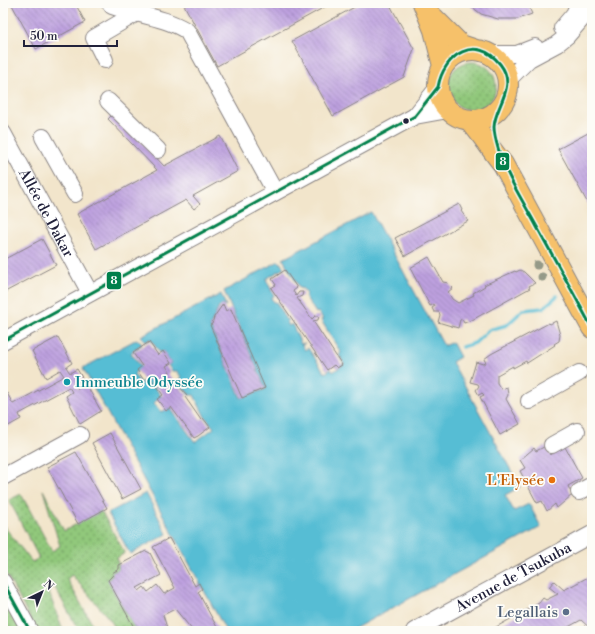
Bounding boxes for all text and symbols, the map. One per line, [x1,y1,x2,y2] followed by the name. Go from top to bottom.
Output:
[24,22,117,48] scale bar
[30,29,58,44] text: 50 m
[401,116,411,126] unlabelled marker
[495,152,510,171] line badge: 8
[499,155,507,169] text: 8
[14,164,79,261] street label: Allée de Dakar
[106,271,122,290] line badge: 8
[110,274,118,288] text: 8
[75,373,203,392] place label: Immeuble Odyssée
[62,377,72,387] marker: Immeuble Odyssée
[487,471,544,490] place label: L'Elysée
[547,475,557,485] marker: L'Elysée
[451,537,575,617] street label: Avenue de Tsukuba
[22,572,62,612] north arrow
[40,577,56,594] text: N
[497,603,558,622] place label: Legallais
[561,607,571,617] marker: Legallais

